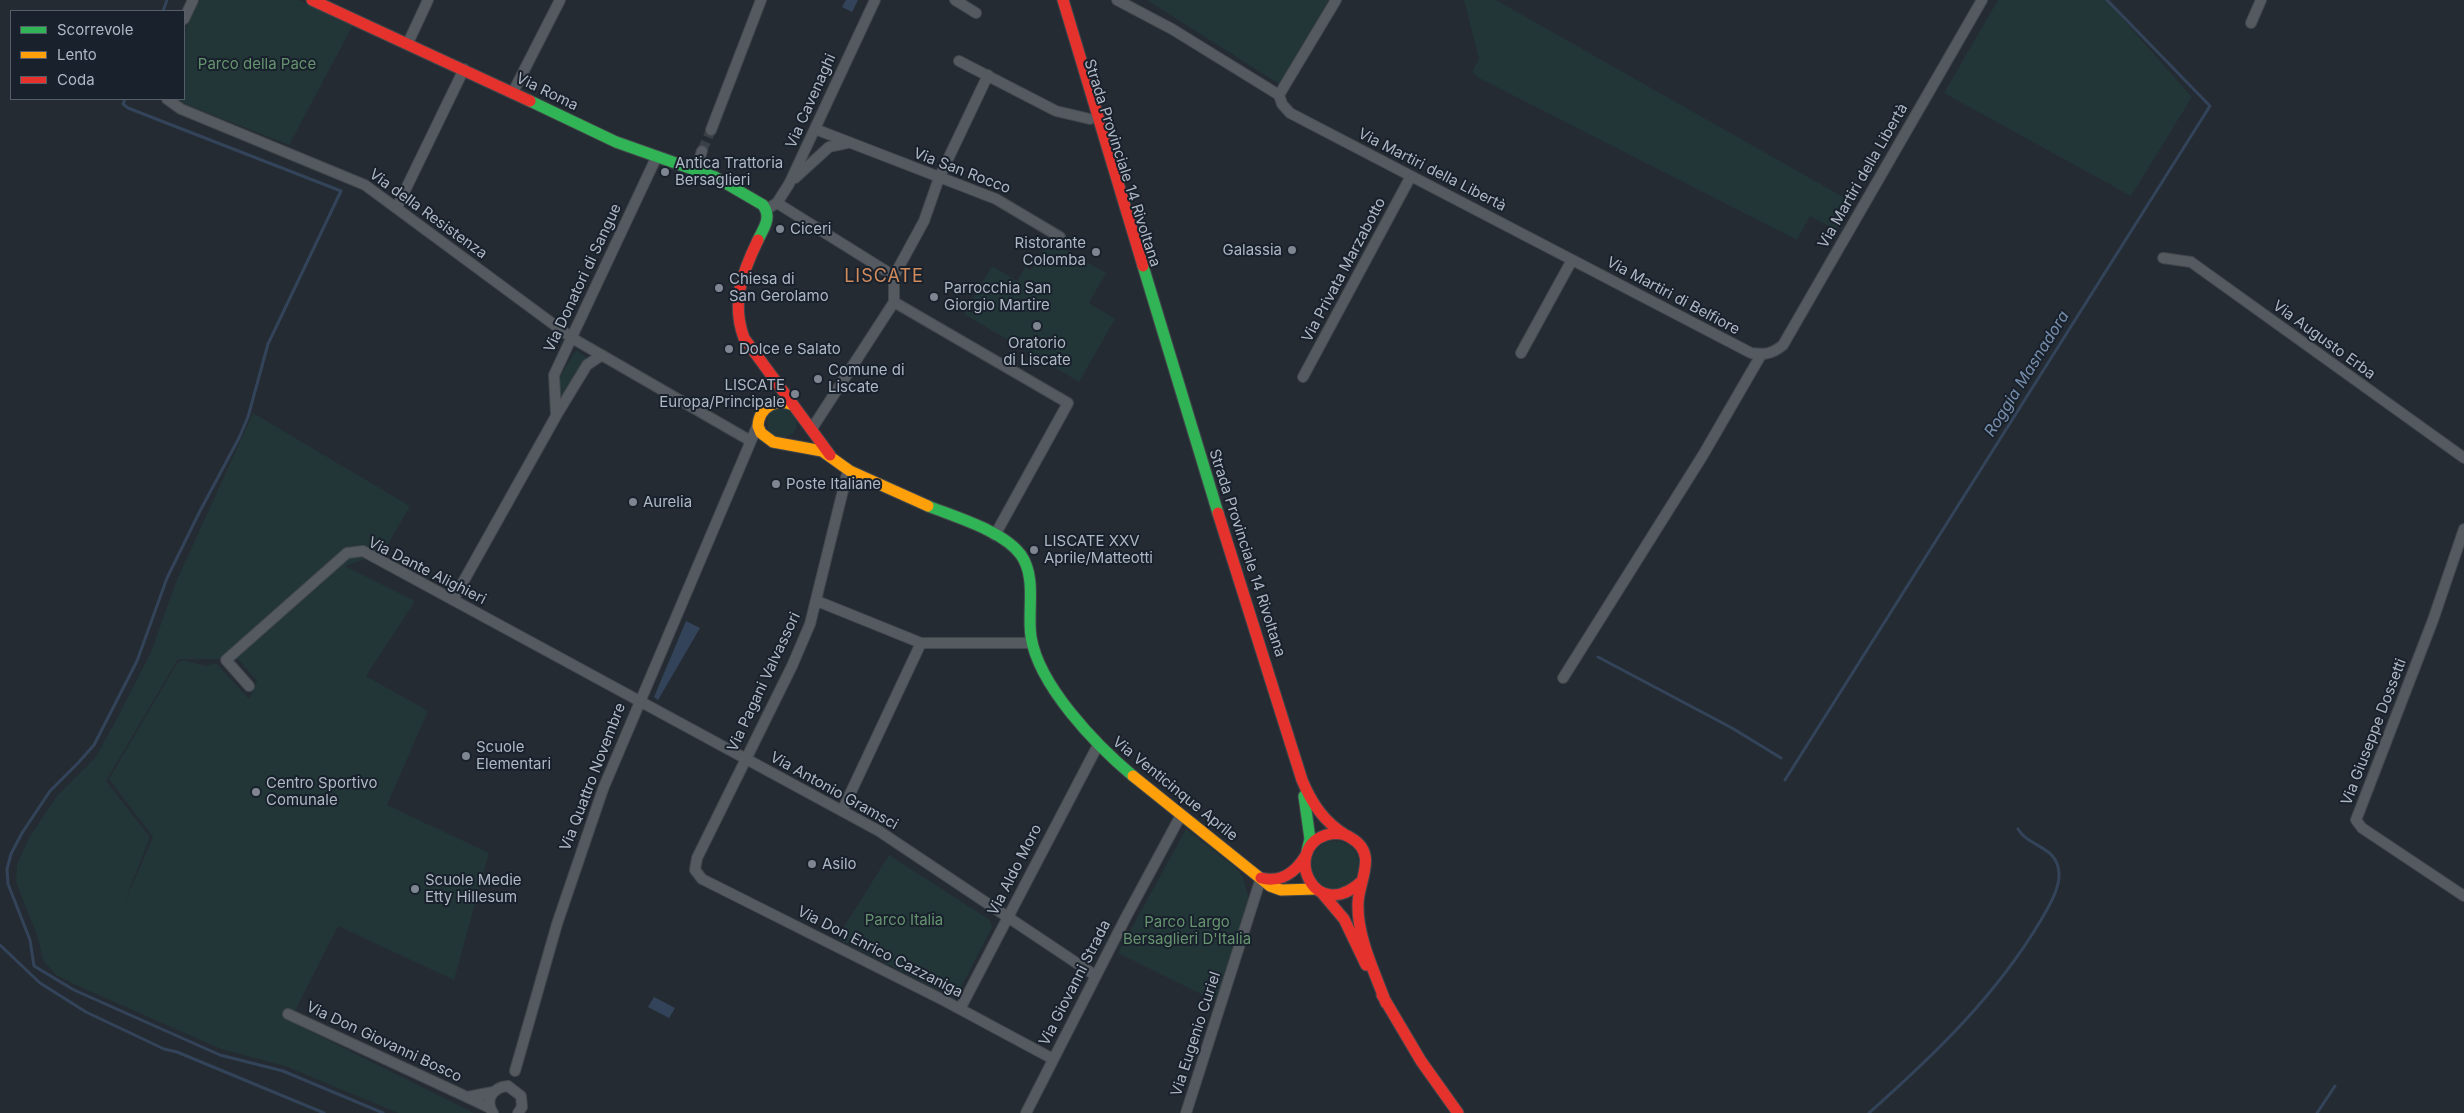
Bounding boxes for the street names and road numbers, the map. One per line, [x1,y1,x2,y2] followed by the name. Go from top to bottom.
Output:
[782,51,840,151] street label: Via Cavenaghi
[1080,57,1164,269] street label: Strada Provinciale 14 Rivoltana
[513,69,581,115] street label: Via Roma
[1814,101,1912,251] street label: Via Martiri della Libertà
[1355,125,1509,215] street label: Via Martiri della Libertà
[911,144,1013,198] street label: Via San Rocco
[366,165,490,263] street label: Via della Resistenza
[1298,195,1390,345] street label: Via Privata Marzabotto
[541,201,625,355] street label: Via Donatori di Sangue
[1603,253,1743,339] street label: Via Martiri di Belfiore
[2269,297,2379,383] street label: Via Augusto Erba
[1205,447,1289,659] street label: Strada Provinciale 14 Rivoltana
[365,533,489,609] street label: Via Dante Alighieri
[724,609,804,755] street label: Via Pagani Valvassori
[2338,656,2410,808] street label: Via Giuseppe Dossetti
[557,701,629,853] street label: Via Quattro Novembre
[1109,733,1241,845] street label: Via Venticinque Aprile
[767,748,901,834] street label: Via Antonio Gramsci
[984,821,1046,919] street label: Via Aldo Moro
[794,902,966,1002] street label: Via Don Enrico Cazzaniga
[1035,917,1115,1049] street label: Via Giovanni Strada
[1167,969,1225,1099] street label: Via Eugenio Curiel
[303,998,465,1086] street label: Via Don Giovanni Bosco

